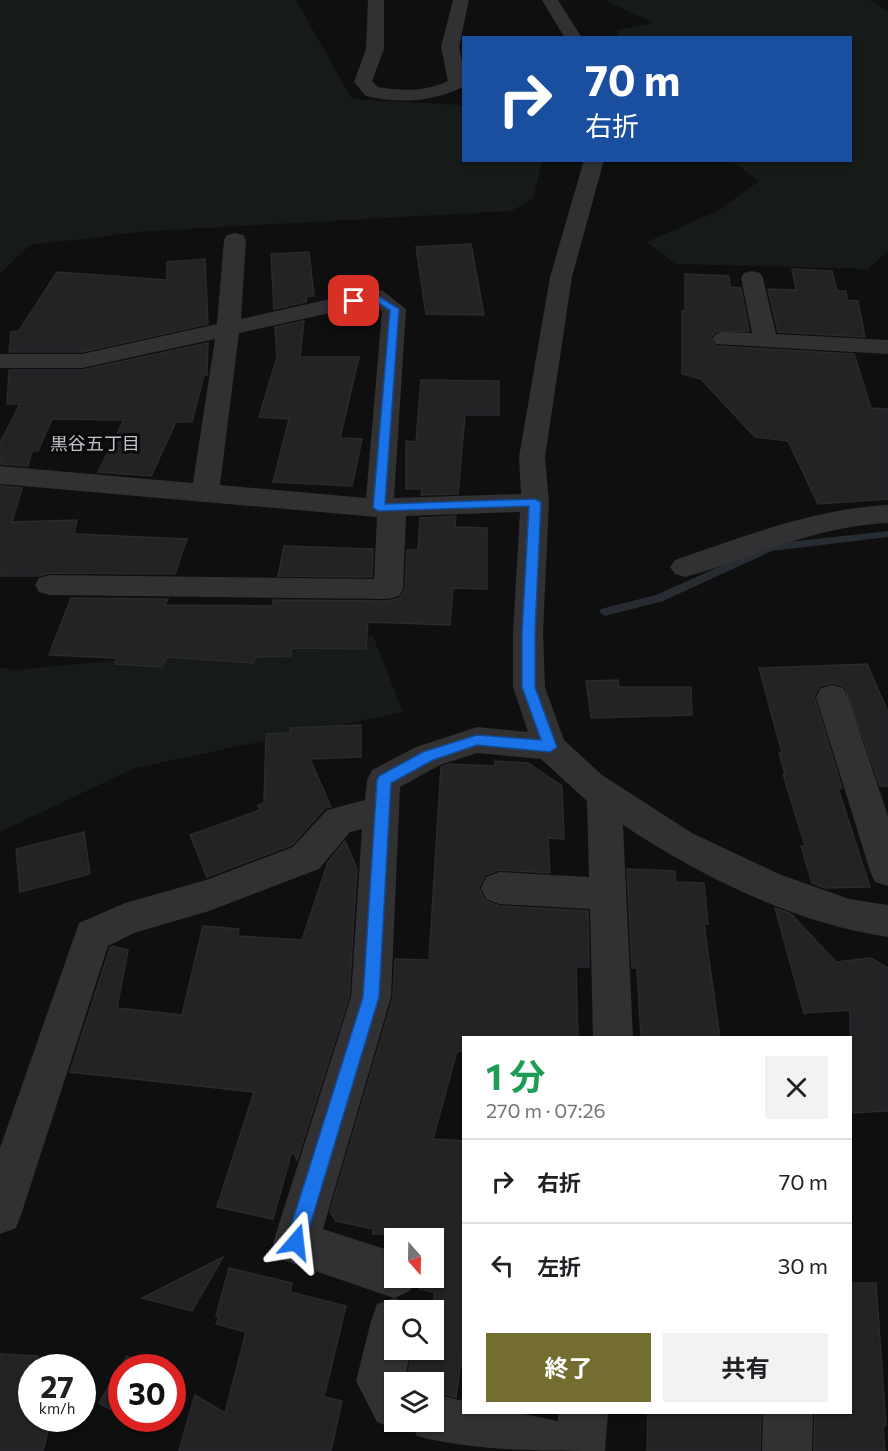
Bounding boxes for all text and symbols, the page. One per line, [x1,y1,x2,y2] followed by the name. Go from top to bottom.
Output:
[585,53,680,105] text: 70 m
[486,60,564,138] icon: right
[585,109,639,142] text: 右折
[328,275,379,326] pin
[337,284,370,317] icon: arrive
[50,432,140,454] district label: 黒谷五丁目
[486,1053,545,1097] text: 1 分
[765,1056,828,1119] button: close
[486,1098,606,1122] text: 270 m · 07:26
[486,1165,519,1198] icon: right
[779,1168,828,1195] text: 70 m
[537,1169,581,1196] text: 右折
[264,1210,328,1274] position arrow
[384,1228,444,1288] north arrow
[384,1228,444,1432] map controls
[486,1249,519,1282] icon: left
[778,1252,828,1279] text: 30 m
[537,1253,581,1280] text: 左折
[384,1300,444,1360] button: search
[486,1333,651,1402] button: 終了
[663,1333,828,1402] button: 共有
[108,1354,186,1432] speed limit sign: 30
[40,1367,74,1404] text: 27
[384,1372,444,1432] button: layers
[39,1399,75,1417] text: km/h

